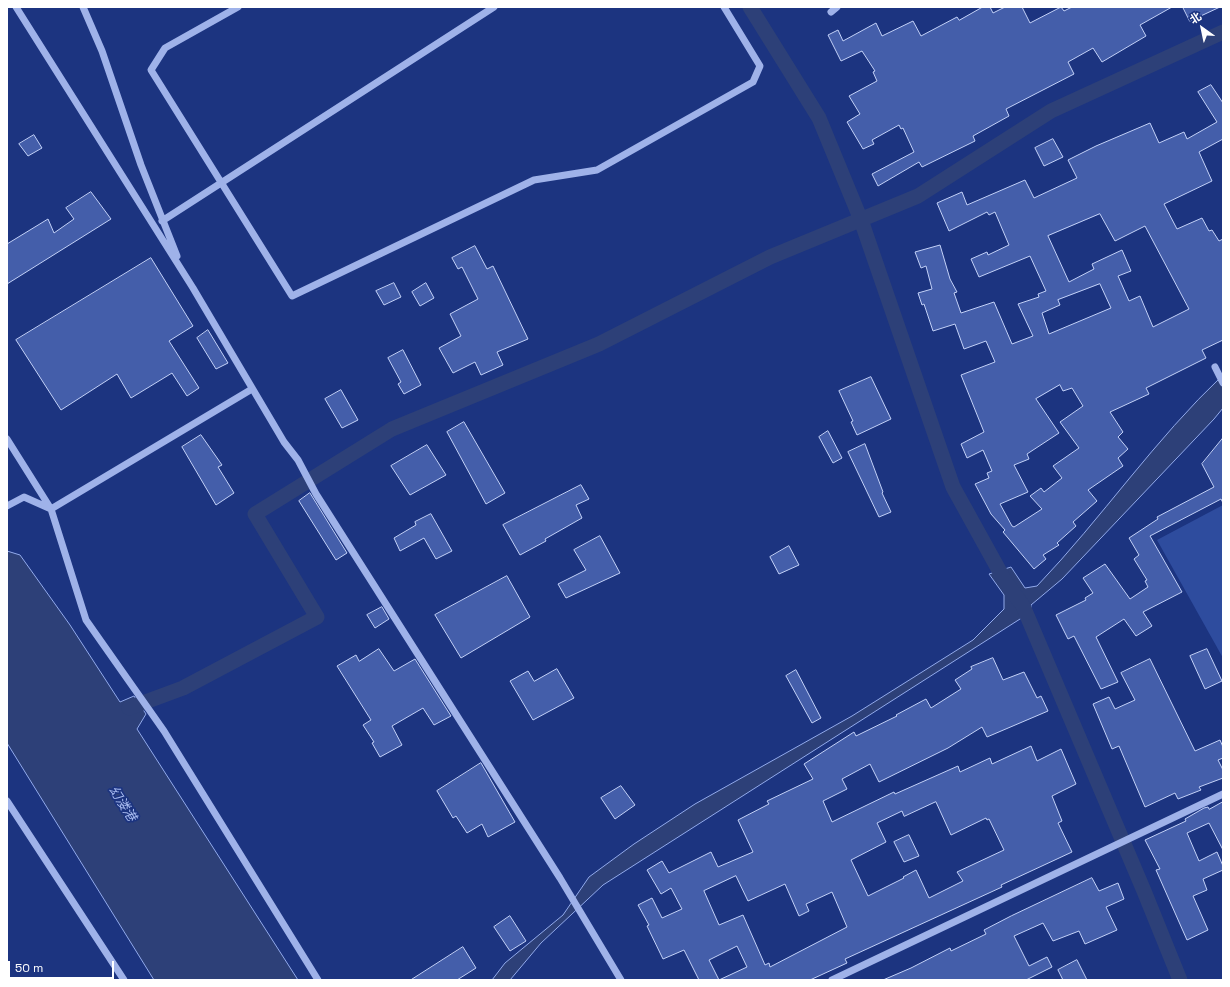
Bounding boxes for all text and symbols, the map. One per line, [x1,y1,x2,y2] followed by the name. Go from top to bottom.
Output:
[1182,8,1222,48] north arrow
[1187,9,1204,27] text: 北
[105,783,139,825] water label: 幻溇港
[10,953,116,979] scale bar
[15,960,43,976] text: 50 m

